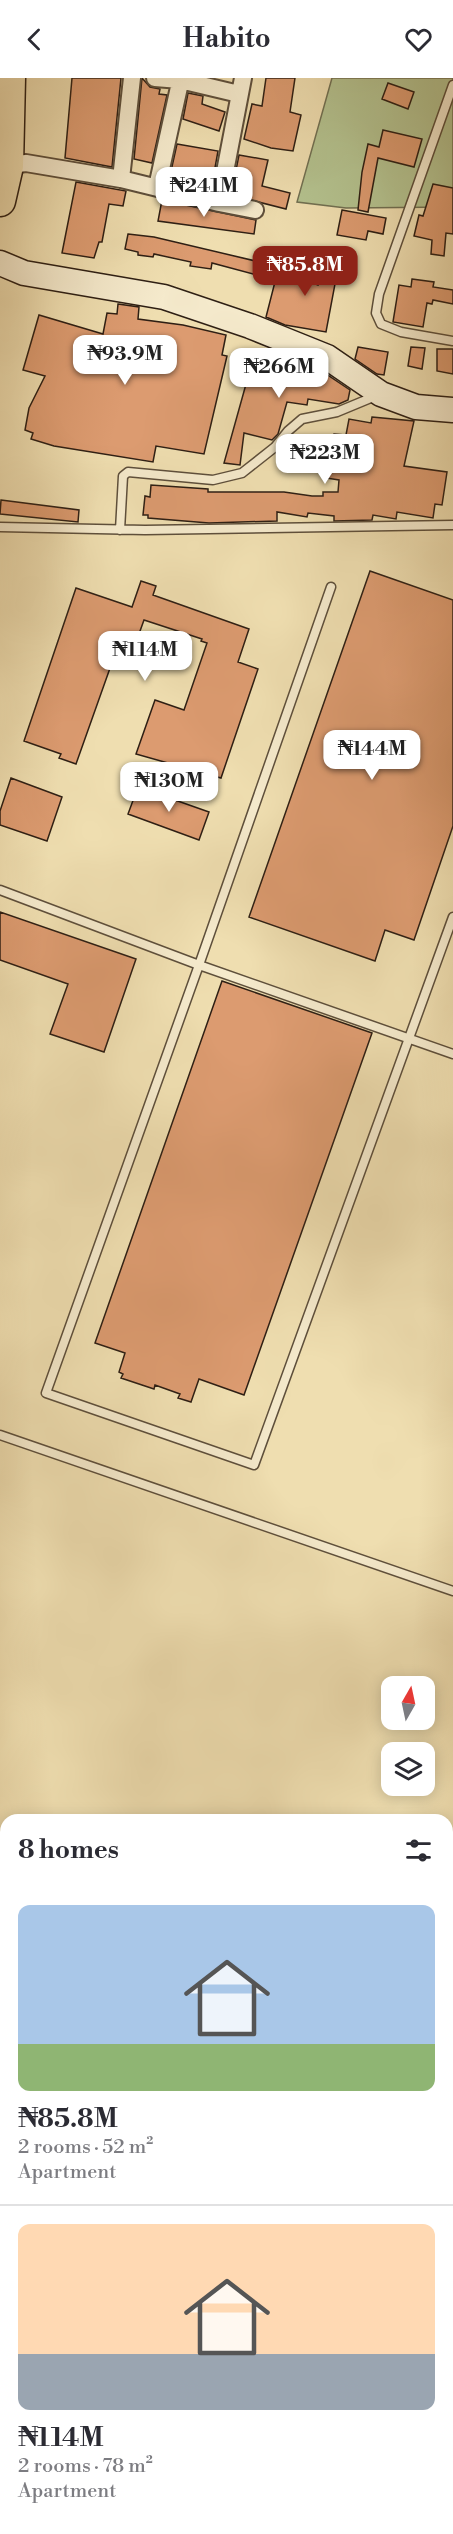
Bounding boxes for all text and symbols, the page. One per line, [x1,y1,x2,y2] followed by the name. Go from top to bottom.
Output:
[182,22,271,56] text: Habito
[18,23,51,56] icon: back
[402,23,435,56] icon: heart
[162,167,246,218] pin: ₦241M
[170,174,238,199] text: ₦241M
[256,246,354,297] pin: ₦85.8M
[267,253,343,278] text: ₦85.8M
[76,335,174,386] pin: ₦93.9M
[87,342,163,367] text: ₦93.9M
[237,348,321,399] pin: ₦266M
[243,355,315,380] text: ₦266M
[283,434,367,485] pin: ₦223M
[290,441,360,466] text: ₦223M
[103,631,187,682] pin: ₦114M
[112,638,178,663] text: ₦114M
[330,730,414,781] pin: ₦144M
[337,737,407,762] text: ₦144M
[127,762,211,813] pin: ₦130M
[134,769,204,794] text: ₦130M
[381,1676,435,1730] north arrow
[381,1676,435,1796] map controls
[381,1742,435,1796] button: layers
[18,1834,119,1866] text: 8 homes
[402,1834,435,1867] icon: filters
[173,1944,281,2052] icon: home
[18,2103,118,2135] text: ₦85.8M
[18,2135,153,2160] text: 2 rooms · 52 m²
[18,2160,116,2185] text: Apartment
[173,2263,281,2371] icon: home
[18,2422,104,2454] text: ₦114M
[18,2454,153,2479] text: 2 rooms · 78 m²
[18,2479,116,2504] text: Apartment

